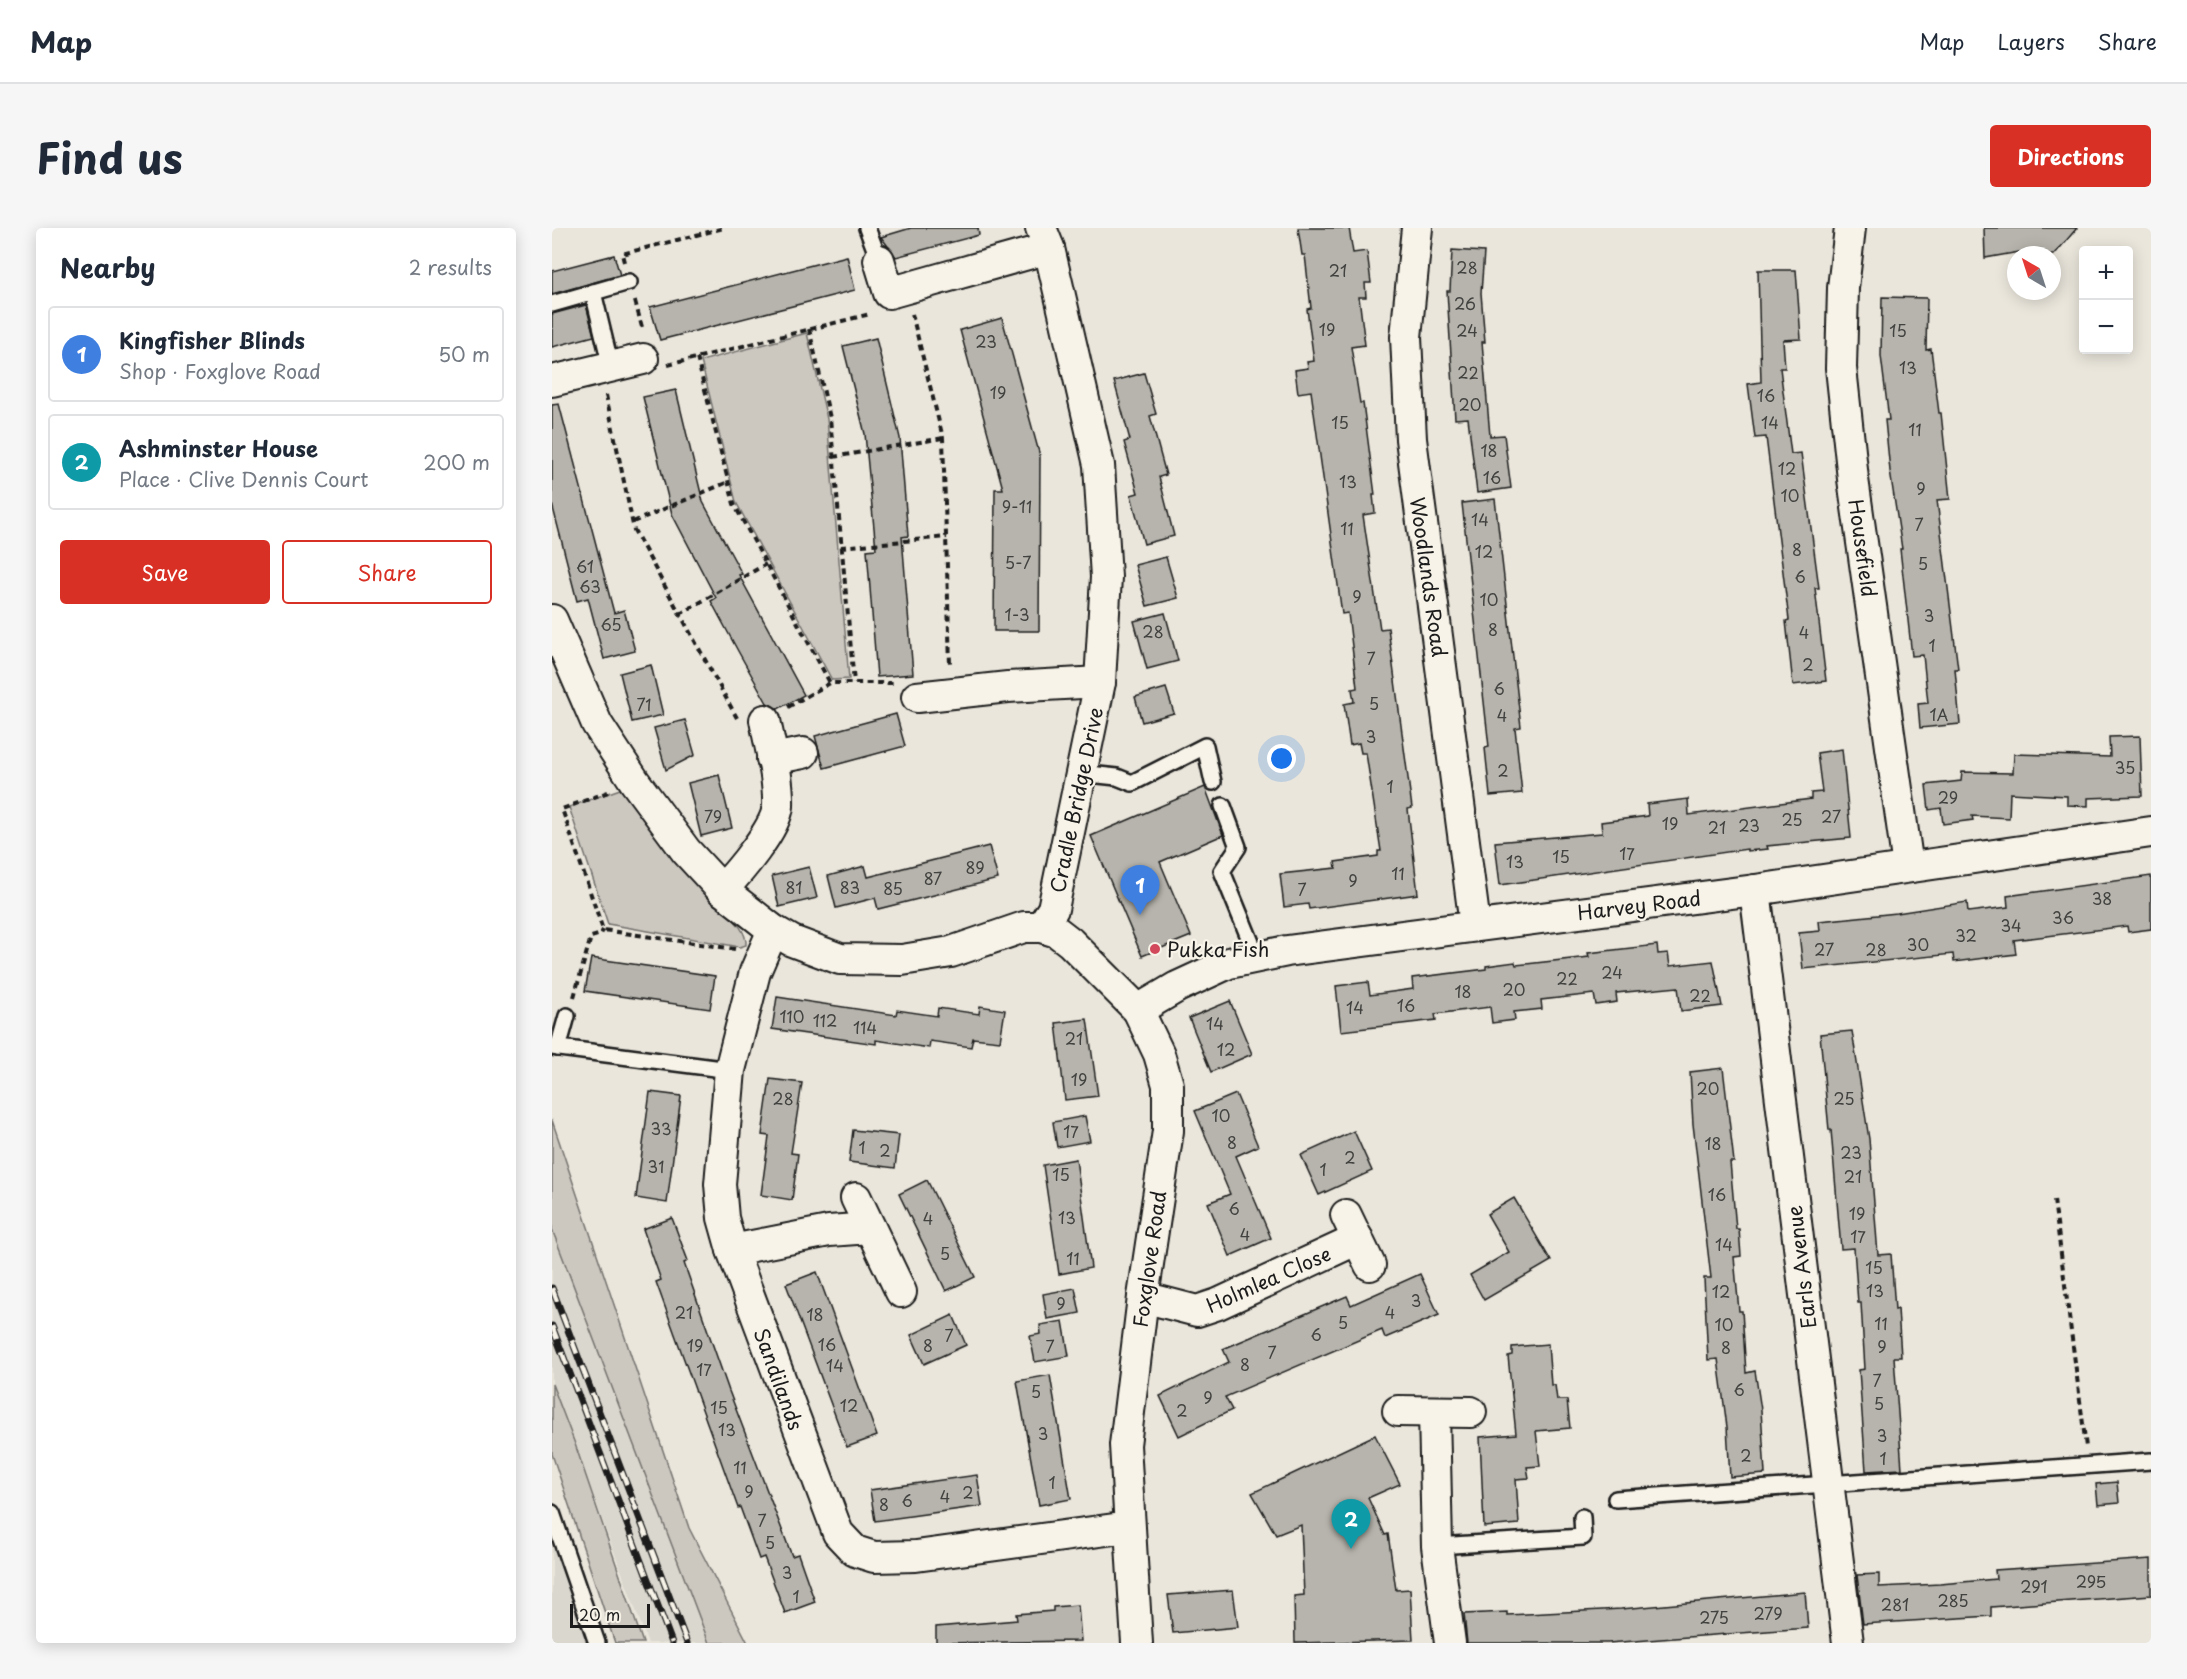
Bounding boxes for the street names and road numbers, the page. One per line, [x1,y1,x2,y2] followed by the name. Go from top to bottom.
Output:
[1403,495,1455,659] street label: Woodlands Road
[1841,497,1885,599] street label: Housefield
[1042,704,1110,896] street label: Cradle Bridge Drive
[1575,883,1703,927] street label: Harvey Road
[1125,1189,1173,1329] street label: Foxglove Road
[1779,1204,1823,1330] street label: Earls Avenue
[1201,1238,1335,1320] street label: Holmlea Close
[747,1324,811,1434] street label: Sandilands

